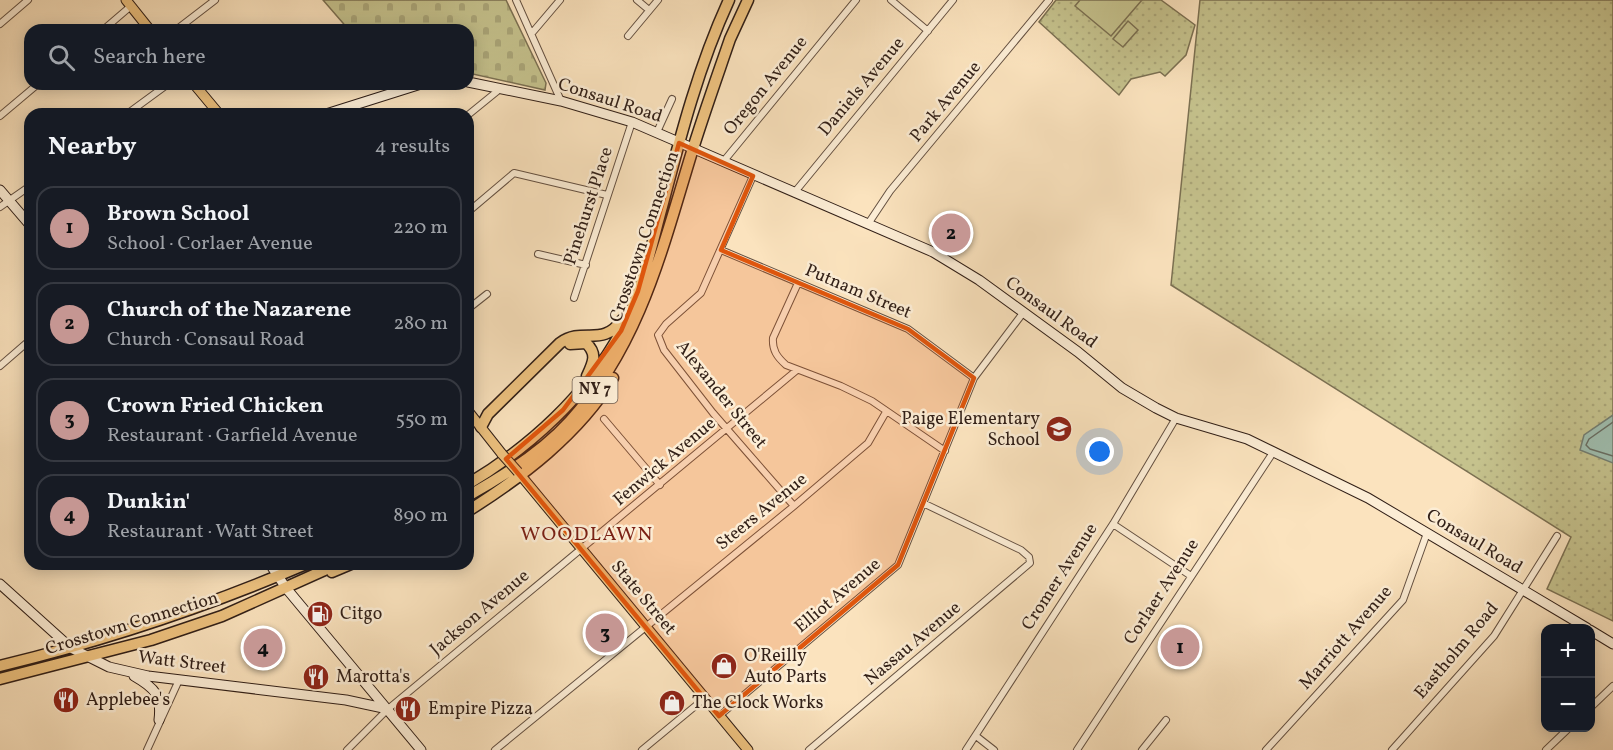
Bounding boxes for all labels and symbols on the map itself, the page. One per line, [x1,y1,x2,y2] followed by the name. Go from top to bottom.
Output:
[718,31,814,141] street label: Oregon Avenue
[813,32,911,142] street label: Daniels Avenue
[905,56,987,148] street label: Park Avenue
[555,72,665,130] street label: Consaul Road
[558,144,620,268] street label: Pinehurst Place
[604,148,686,326] street label: Crosstown Connection
[932,210,970,256] pin: 2
[801,258,915,326] street label: Putnam Street
[1000,271,1102,355] street label: Consaul Road
[670,336,772,454] street label: Alexander Street
[572,377,618,403] road number: NY 7
[901,407,1040,453] place label: Paige Elementary School
[608,412,722,512] street label: Fenwick Avenue
[1044,414,1074,444] school or university icon: Paige Elementary School
[1085,437,1114,466] your location
[711,467,813,557] street label: Steers Avenue
[1421,503,1527,581] street label: Consaul Road
[1016,518,1104,636] street label: Cromer Avenue
[520,521,654,549] district label: WOODLAWN
[1118,534,1206,650] street label: Corlaer Avenue
[790,553,886,639] street label: Elliot Avenue
[604,555,682,641] street label: State Street
[425,564,535,662] street label: Jackson Avenue
[1294,580,1398,696] street label: Marriott Avenue
[42,586,222,662] street label: Crosstown Connection
[859,596,967,692] street label: Nassau Avenue
[1409,597,1505,705] street label: Eastholm Road
[305,599,335,629] fuel station icon: Citgo
[340,602,382,627] place label: Citgo
[586,610,624,656] pin: 3
[1160,624,1200,670] pin: 1
[244,626,282,670] pin: 4
[744,644,827,690] place label: O'Reilly Auto Parts
[136,645,228,681] street label: Watt Street
[709,651,739,681] shop icon: O'Reilly Auto Parts
[301,662,331,692] restaurant icon: Marotta's
[336,665,410,690] place label: Marotta's
[51,685,81,715] restaurant icon: Applebee's
[86,688,170,713] place label: Applebee's
[657,688,687,718] shop icon: The Clock Works
[692,691,823,716] place label: The Clock Works
[393,694,423,724] restaurant icon: Empire Pizza
[428,697,533,722] place label: Empire Pizza

